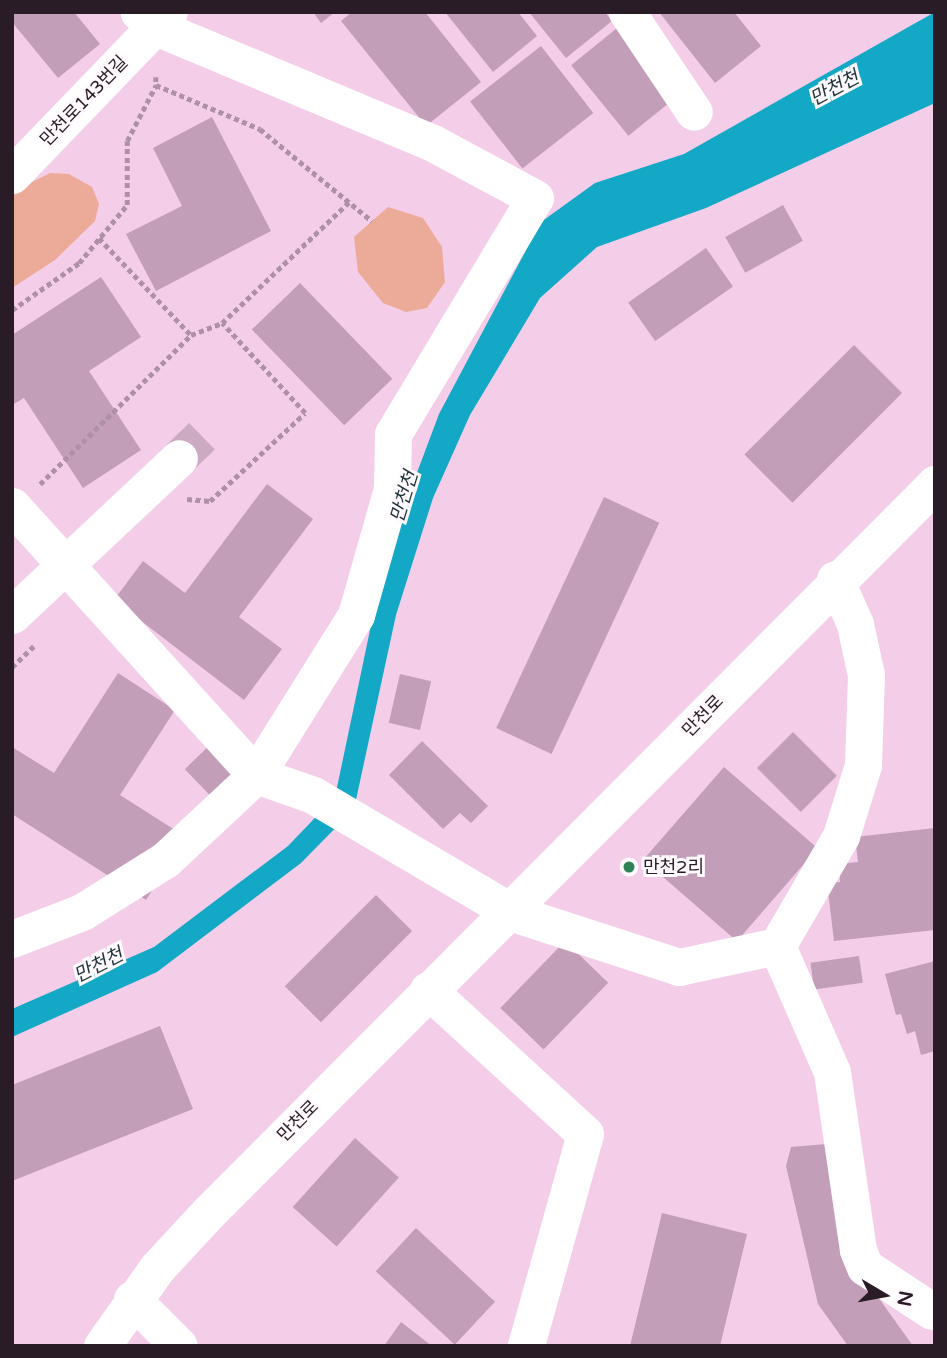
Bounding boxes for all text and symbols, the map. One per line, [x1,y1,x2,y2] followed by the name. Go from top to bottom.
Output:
[36,52,132,150] street label: 만천로143번길
[806,67,864,111] water label: 만천천
[386,469,424,525] water label: 만천천
[678,691,728,741] street label: 만천로
[643,856,704,878] place label: 만천2리
[621,859,637,875] marker: 만천2리
[70,944,128,988] water label: 만천천
[273,1096,323,1146] street label: 만천로
[849,1260,919,1330] north arrow
[893,1289,917,1308] text: N

